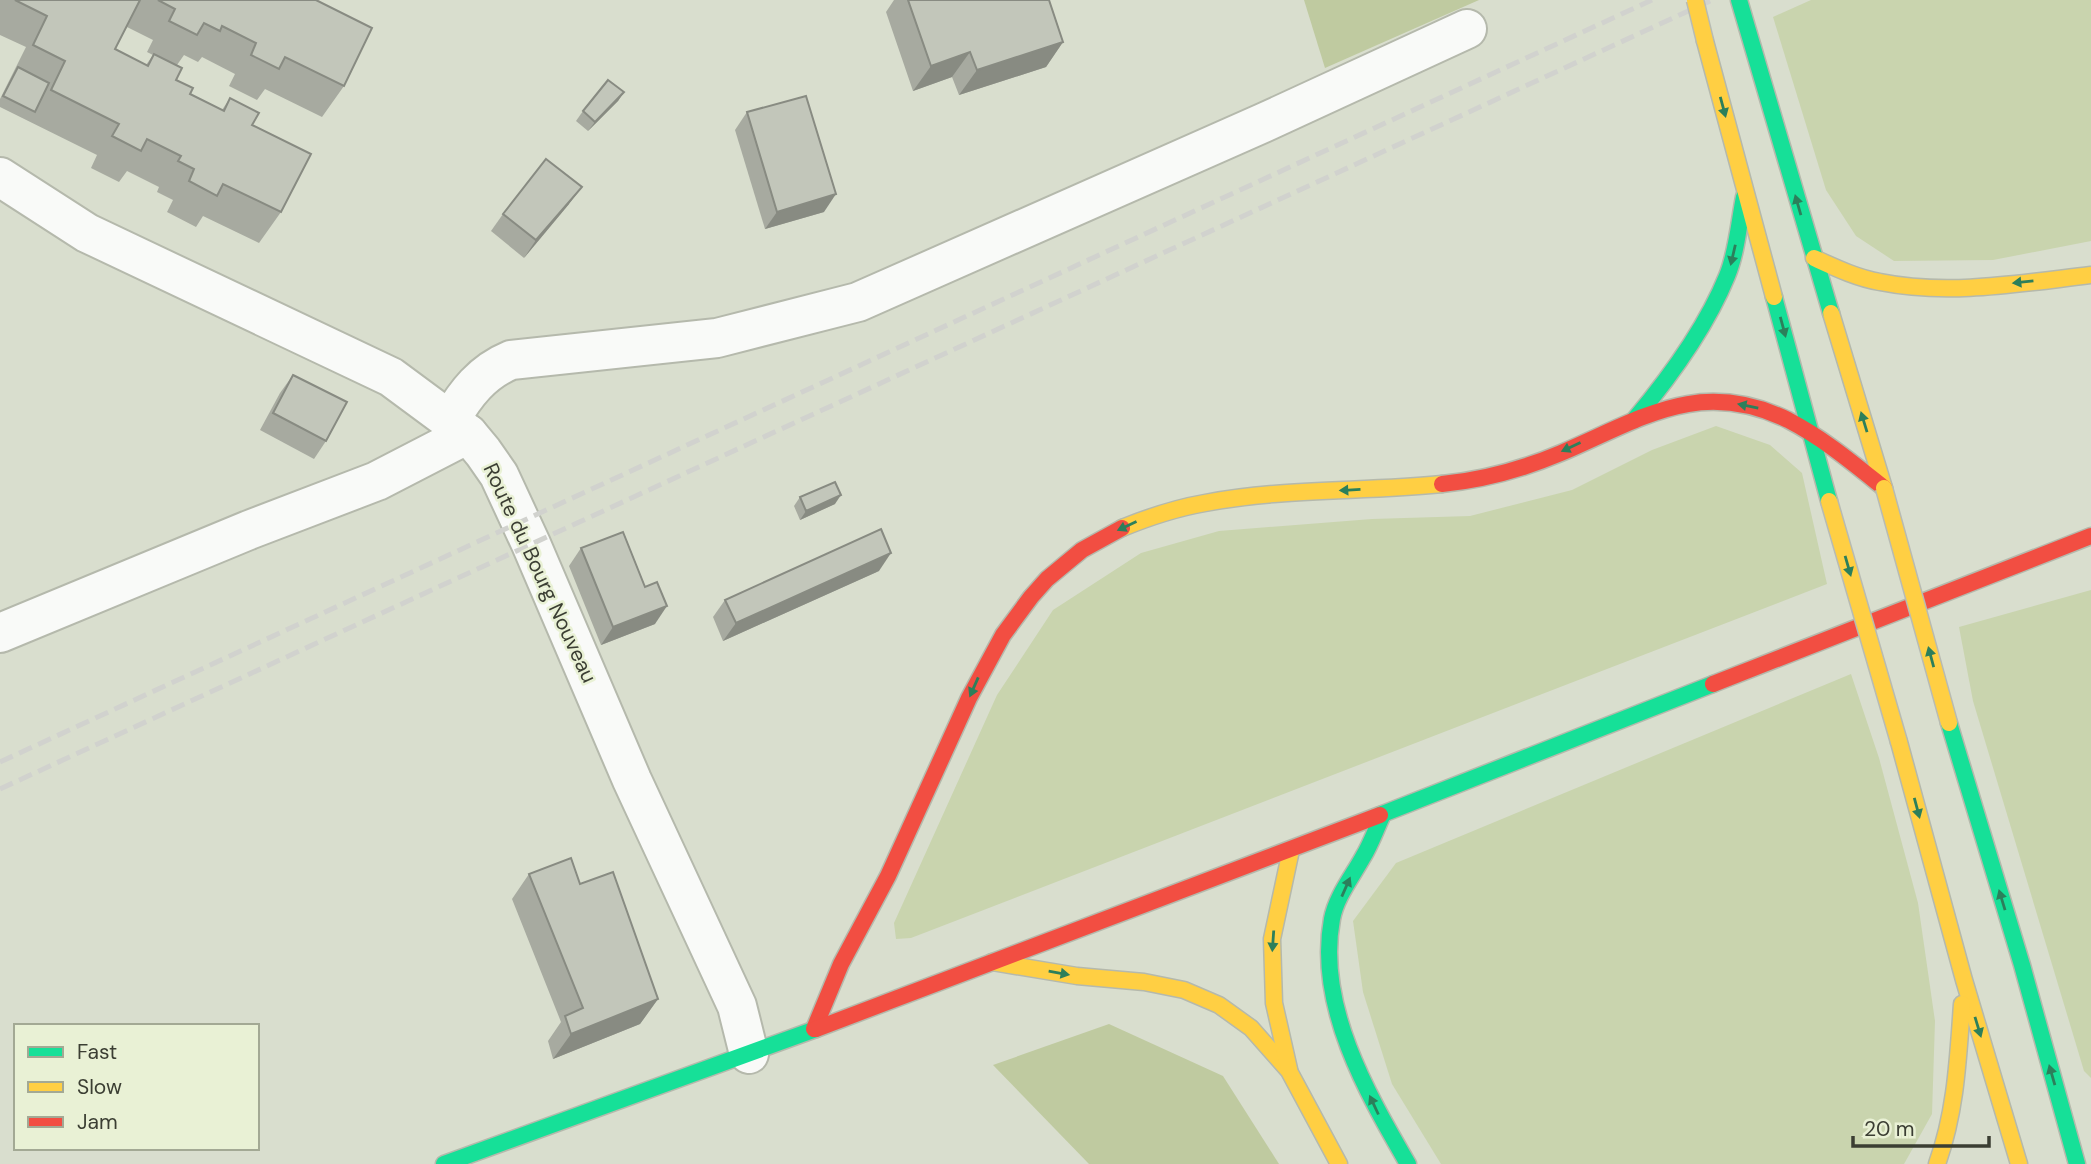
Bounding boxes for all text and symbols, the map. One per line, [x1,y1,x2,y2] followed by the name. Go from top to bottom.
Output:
[1719,97,1729,118] one-way arrow
[1793,194,1803,215] one-way arrow
[1727,244,1738,266] one-way arrow
[2012,277,2034,288] one-way arrow
[1778,316,1789,338] one-way arrow
[1737,401,1759,412] one-way arrow
[1859,412,1869,433] one-way arrow
[1561,442,1582,453] one-way arrow
[477,459,603,687] street label: Route du Bourg Nouveau
[1339,484,1361,495] one-way arrow
[1117,521,1138,532] one-way arrow
[1843,556,1853,577] one-way arrow
[1925,646,1936,668] one-way arrow
[968,677,980,697] one-way arrow
[1912,797,1923,819] one-way arrow
[1341,877,1352,898] one-way arrow
[1997,889,2007,910] one-way arrow
[1267,930,1278,952] one-way arrow
[1048,968,1070,979] one-way arrow
[1974,1017,1984,1038] one-way arrow
[14,1024,259,1150] legend
[77,1038,117,1066] text: Fast
[2047,1064,2057,1085] one-way arrow
[77,1073,122,1101] text: Slow
[1368,1095,1380,1115] one-way arrow
[1853,1104,1990,1148] scale bar
[77,1108,118,1136] text: Jam
[1864,1115,1915,1143] text: 20 m

